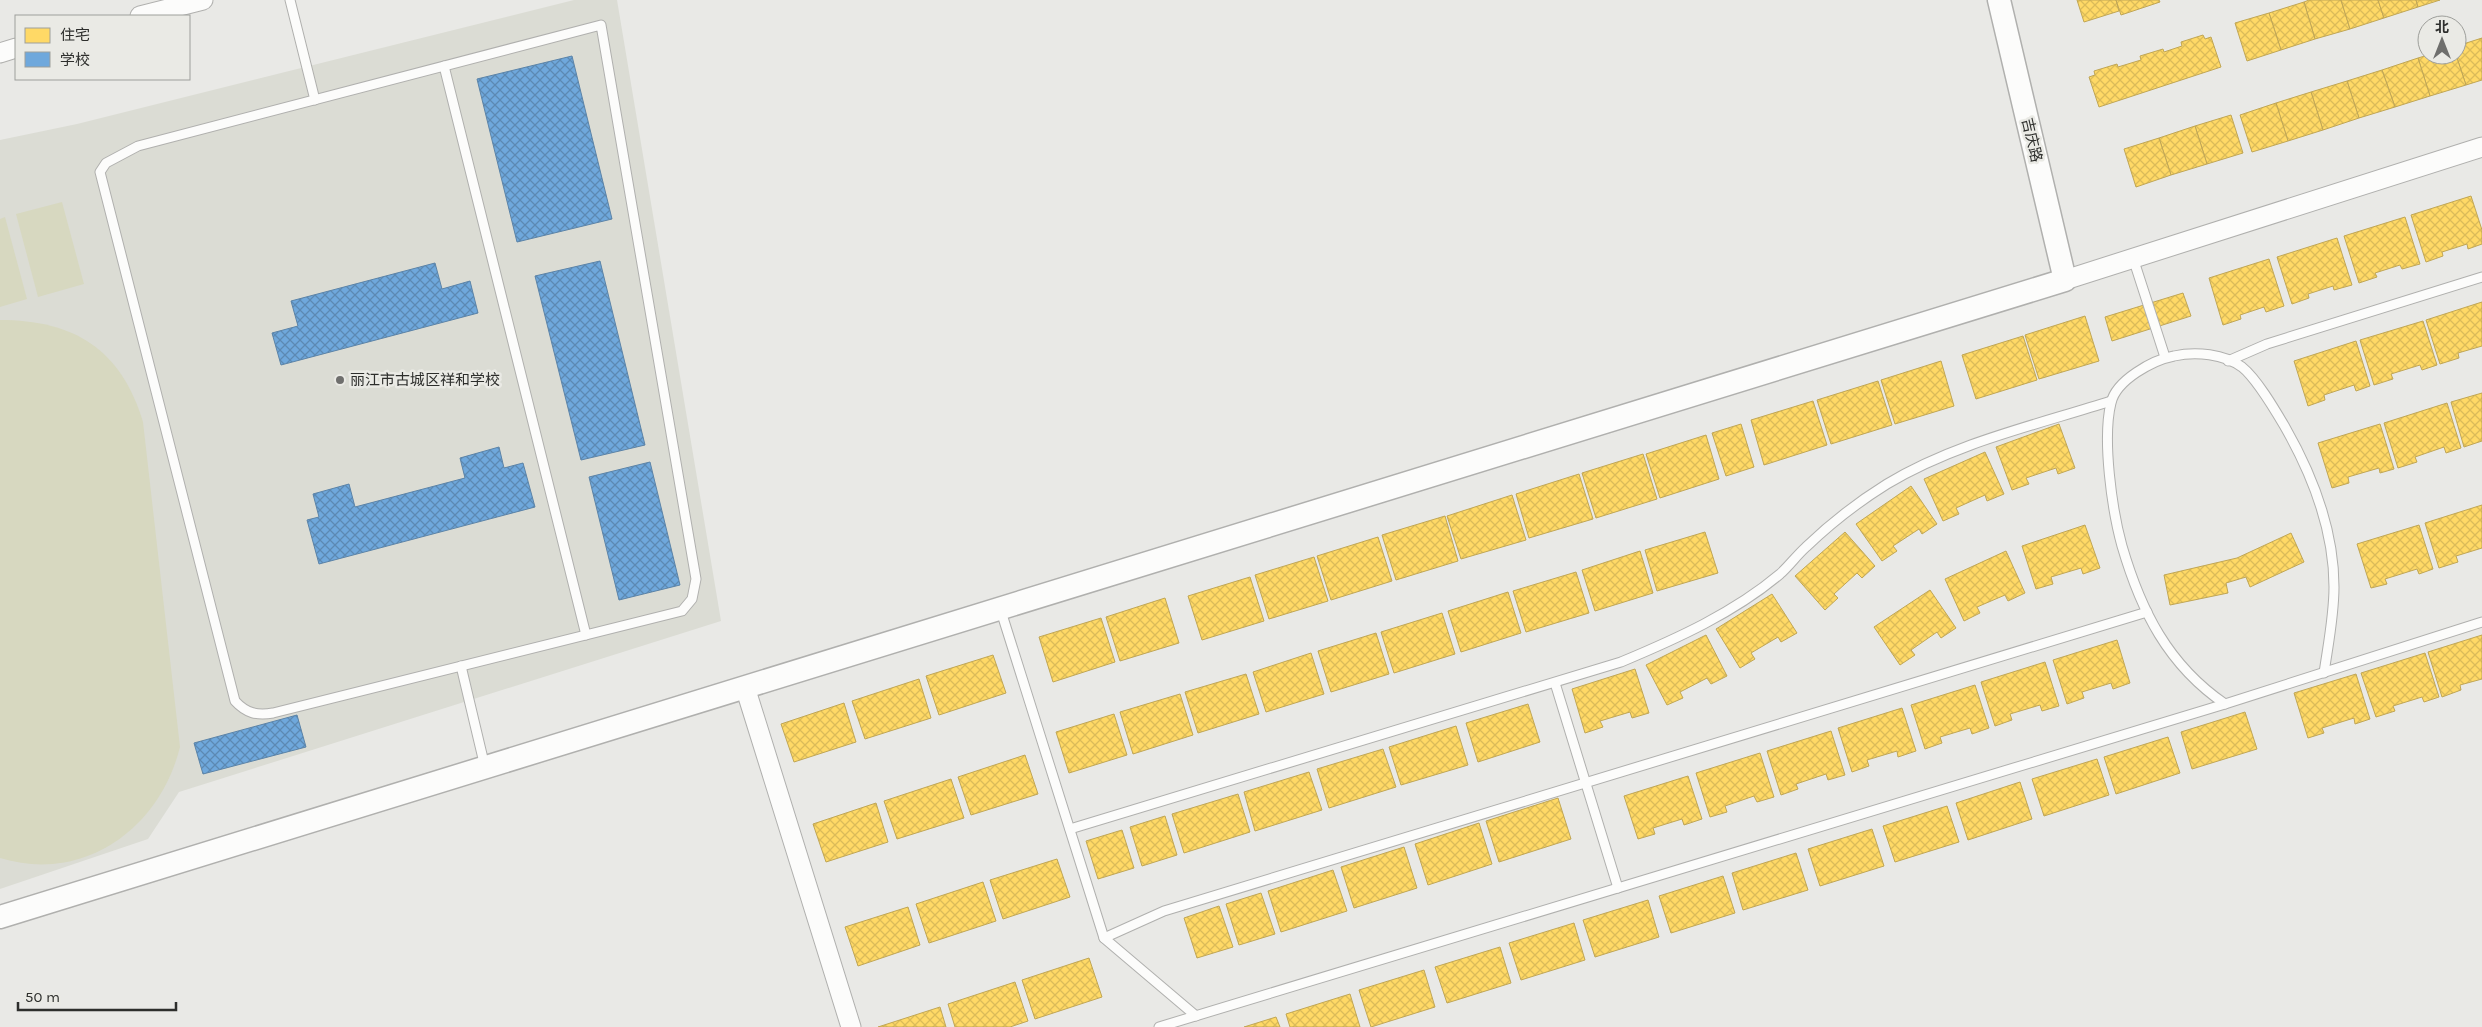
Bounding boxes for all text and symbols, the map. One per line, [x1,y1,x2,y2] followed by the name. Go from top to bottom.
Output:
[15,15,190,80] legend
[2417,15,2467,65] north arrow
[2435,19,2449,36] text: 北
[60,26,90,44] text: 住宅
[60,51,90,69] text: 学校
[2018,116,2046,164] street label: 吉庆路
[350,371,500,389] place label: 丽江市古城区祥和学校
[334,374,346,386] marker: 丽江市古城区祥和学校
[18,980,175,1012] scale bar
[25,988,60,1006] text: 50 m

